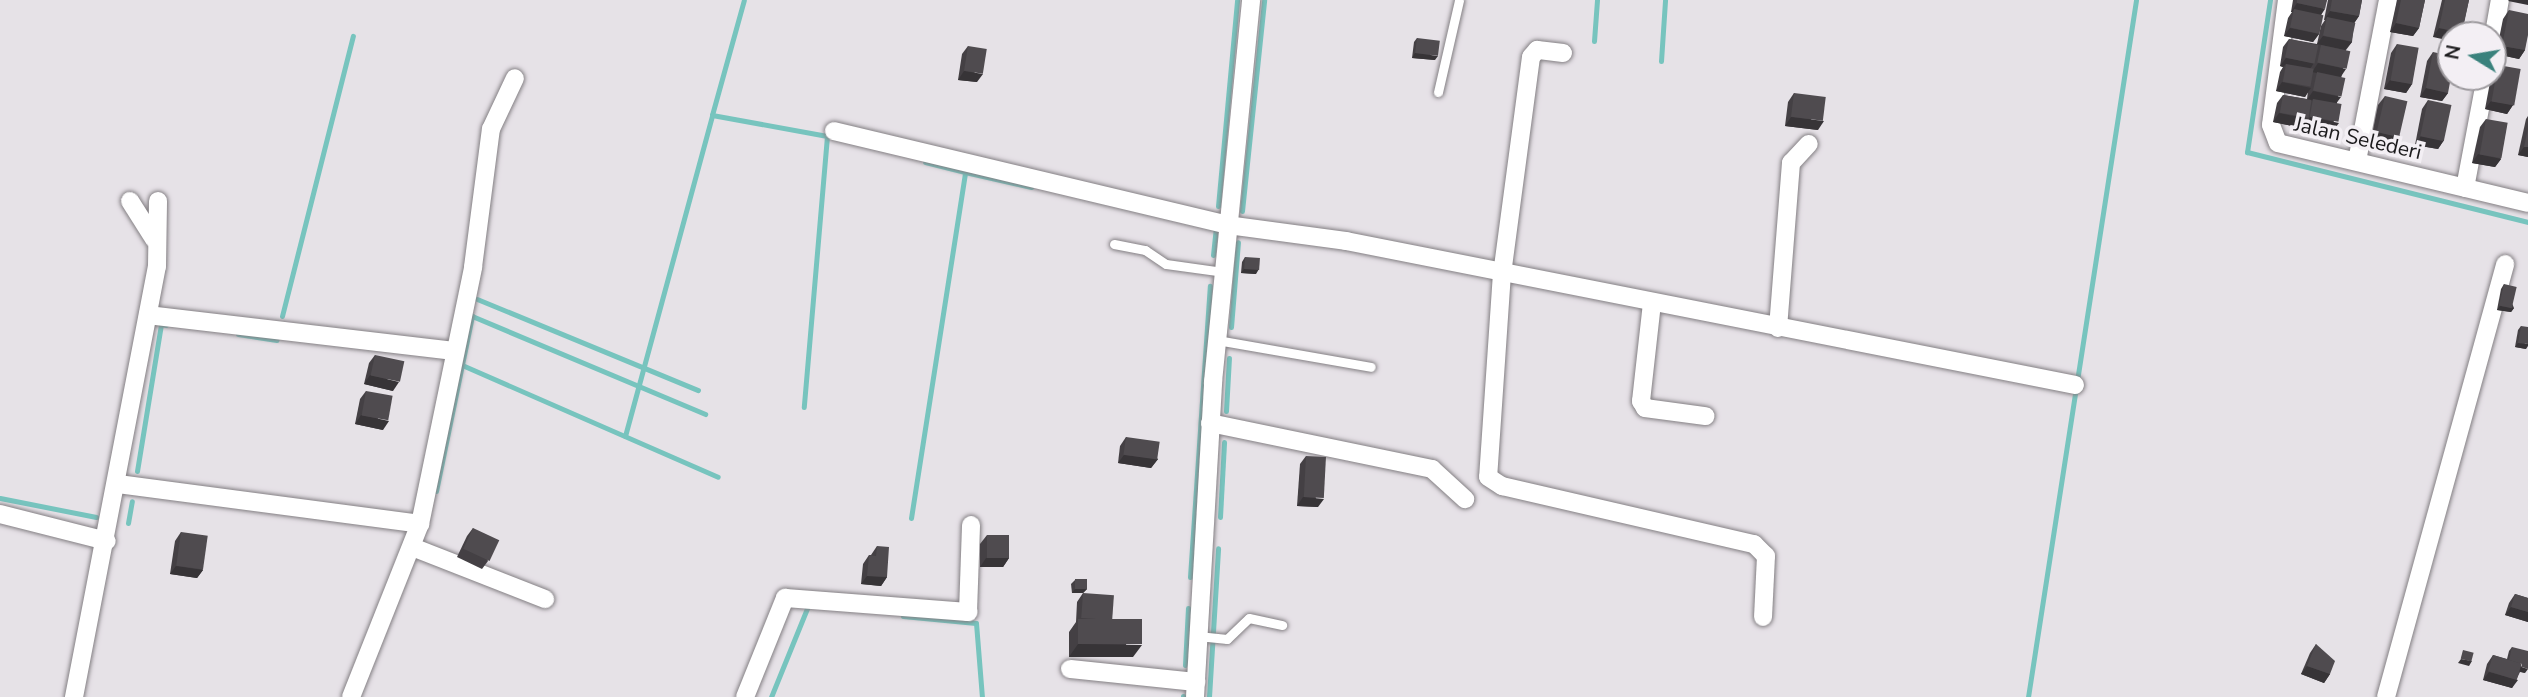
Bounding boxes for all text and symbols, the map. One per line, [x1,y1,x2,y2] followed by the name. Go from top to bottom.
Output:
[2437,21,2507,91] north arrow
[2439,43,2467,62] text: N
[2292,111,2424,165] street label: Jalan Selederi

